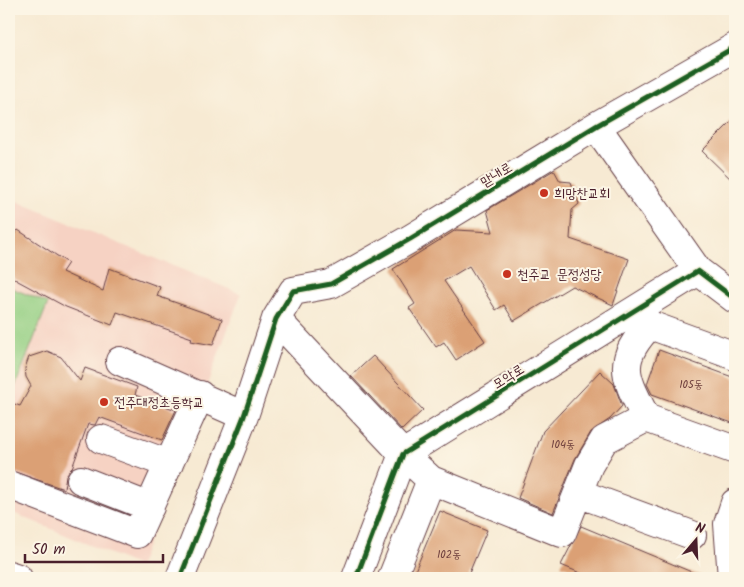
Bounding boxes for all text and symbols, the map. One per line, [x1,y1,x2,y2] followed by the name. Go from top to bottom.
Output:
[476,157,517,193] street label: 맏내로
[554,183,610,205] place label: 희망찬교회
[538,187,550,199] marker: 희망찬교회
[517,264,602,286] place label: 천주교 문정성당
[501,268,513,280] marker: 천주교 문정성당
[488,359,529,395] street label: 모악로
[679,376,703,394] house number: 105동
[114,392,204,414] place label: 전주대정초등학교
[98,396,110,408] marker: 전주대정초등학교
[551,436,575,454] house number: 104동
[672,514,722,564] north arrow
[692,517,708,541] text: N
[25,532,162,564] scale bar
[32,538,66,562] text: 50 m
[437,546,461,564] house number: 102동

